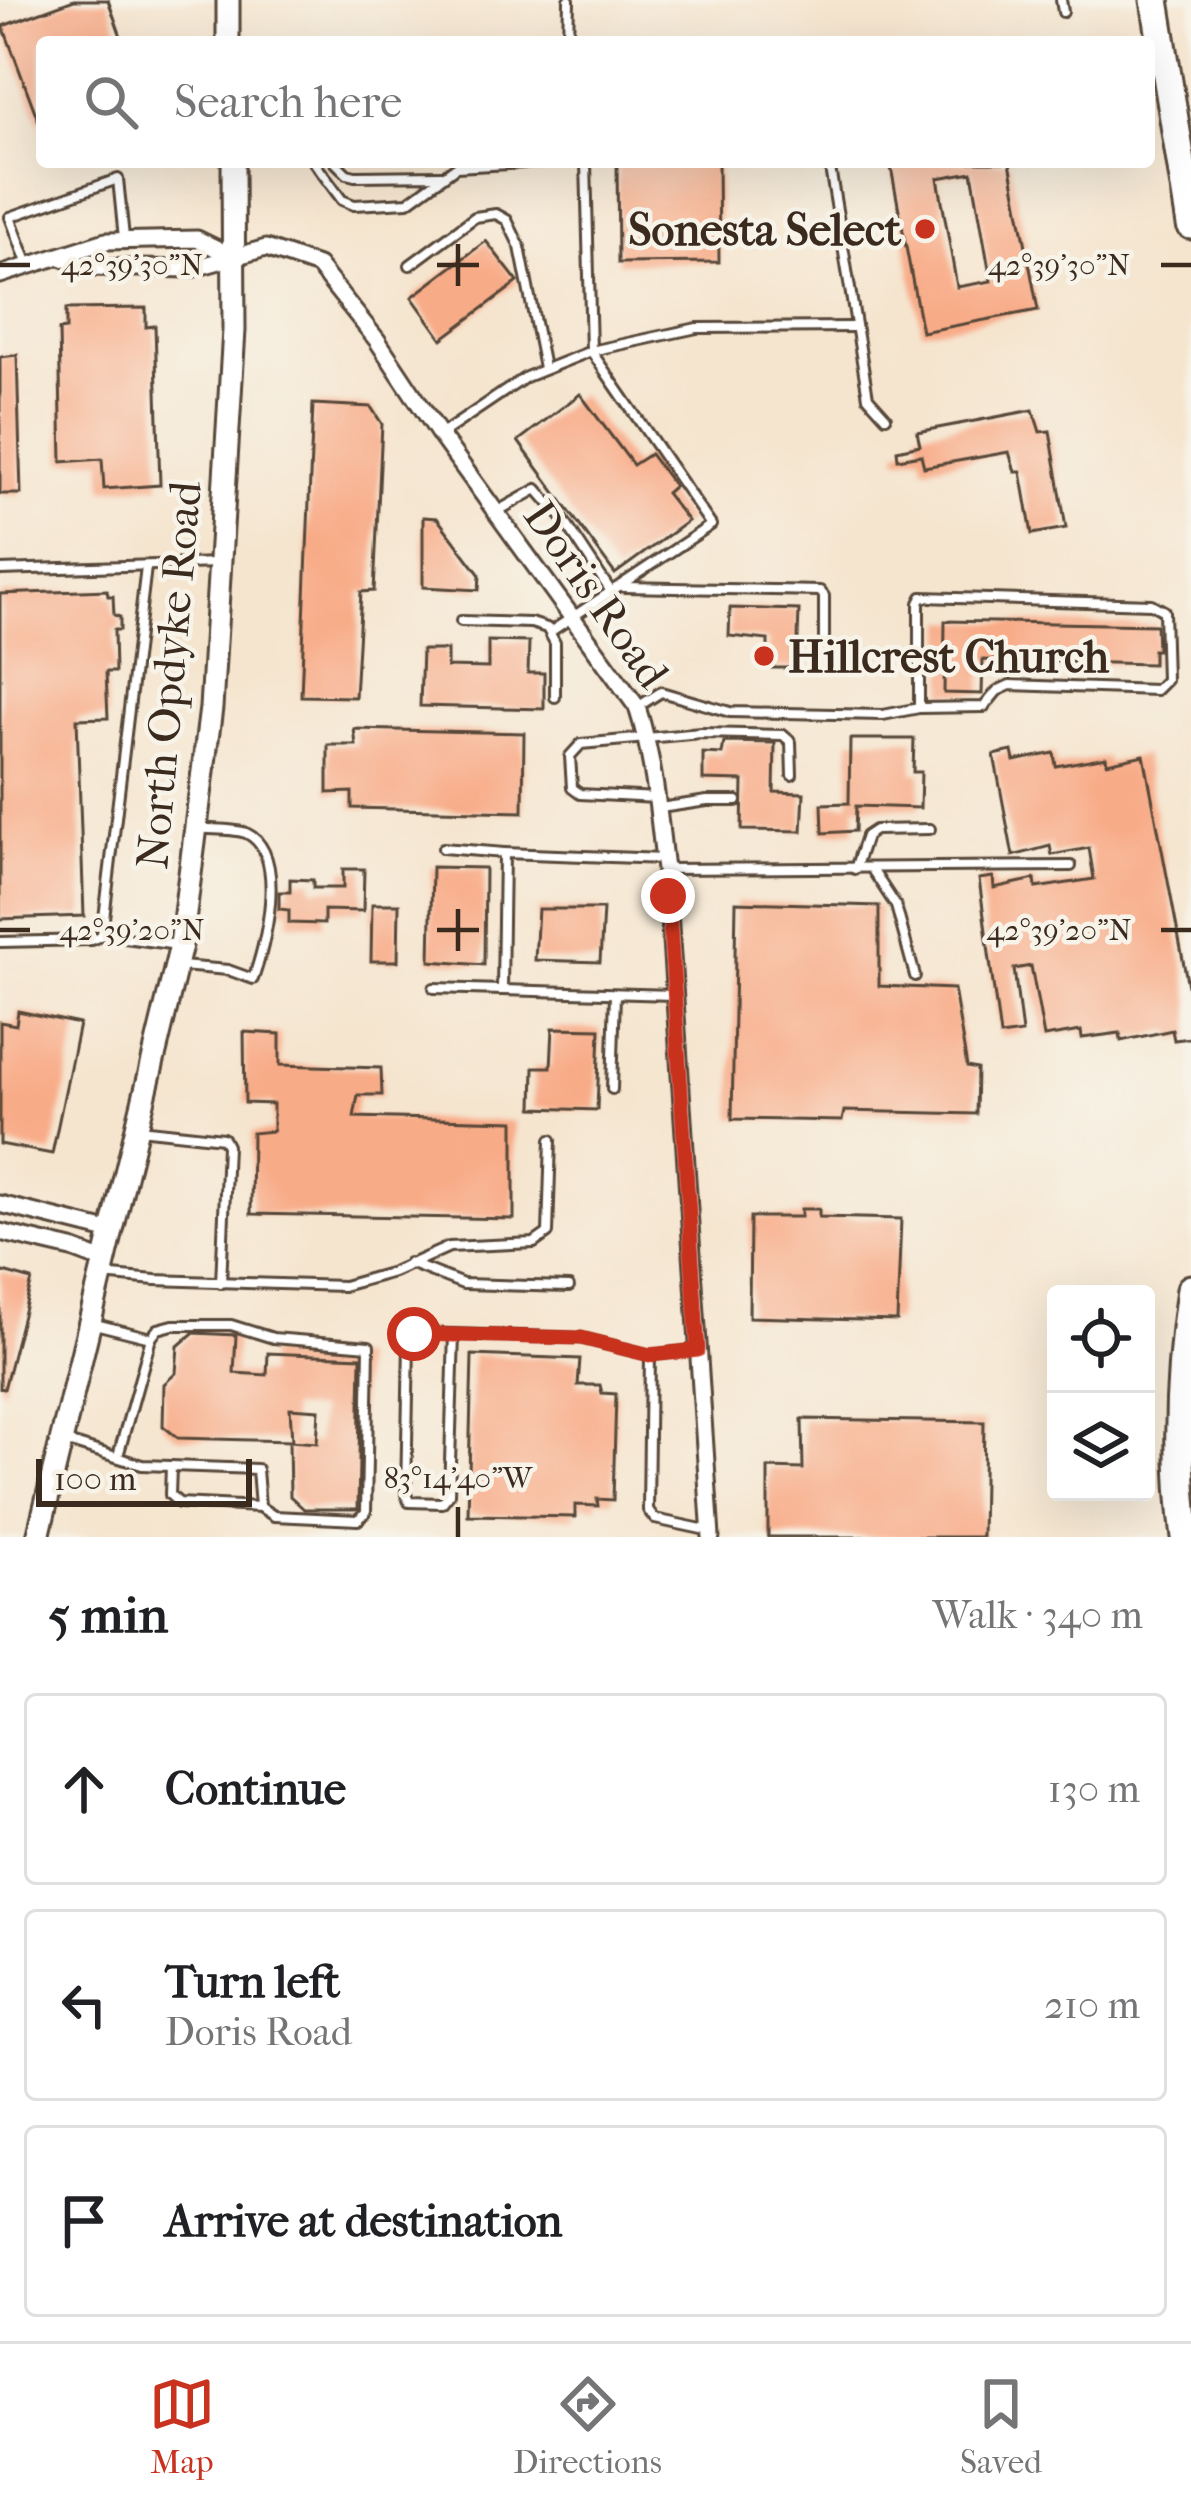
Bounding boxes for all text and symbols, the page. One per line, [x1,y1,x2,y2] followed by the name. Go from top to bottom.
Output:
[36,36,1155,168] search box
[78,69,144,135] icon: search
[174,76,402,129] text: Search here
[628,204,902,257] place label: Sonesta Select
[912,216,938,242] marker: Sonesta Select
[61,248,203,283] text: 42°39'30"N
[988,248,1130,283] text: 42°39'30"N
[126,479,213,871] street label: North Opdyke Road
[512,491,680,699] street label: Doris Road
[788,631,1110,684] place label: Hillcrest Church
[751,643,777,669] marker: Hillcrest Church
[641,869,695,923] route end
[60,913,205,948] text: 42°39'20"N
[987,913,1132,948] text: 42°39'20"N
[1047,1285,1155,1501] map controls
[1047,1285,1155,1393] button: locate
[387,1307,441,1361] route start
[1047,1393,1155,1501] button: layers
[36,1453,252,1506] scale bar
[54,1460,137,1499] text: 100 m
[384,1461,534,1496] text: 83°14'40"W
[48,1585,168,1645] text: 5 min
[933,1592,1143,1638] text: Walk · 340 m
[51,1756,117,1822] icon: ahead
[165,1763,346,1816] text: Continue
[1048,1766,1140,1812] text: 130 m
[165,1956,340,2009] text: Turn left
[51,1972,117,2038] icon: left
[1044,1982,1140,2028] text: 210 m
[165,2009,352,2055] text: Doris Road
[51,2188,117,2254] icon: arrive
[165,2195,562,2248] text: Arrive at destination
[149,2371,215,2482] tab: Map
[513,2371,662,2482] tab: Directions
[960,2371,1042,2482] tab: Saved

